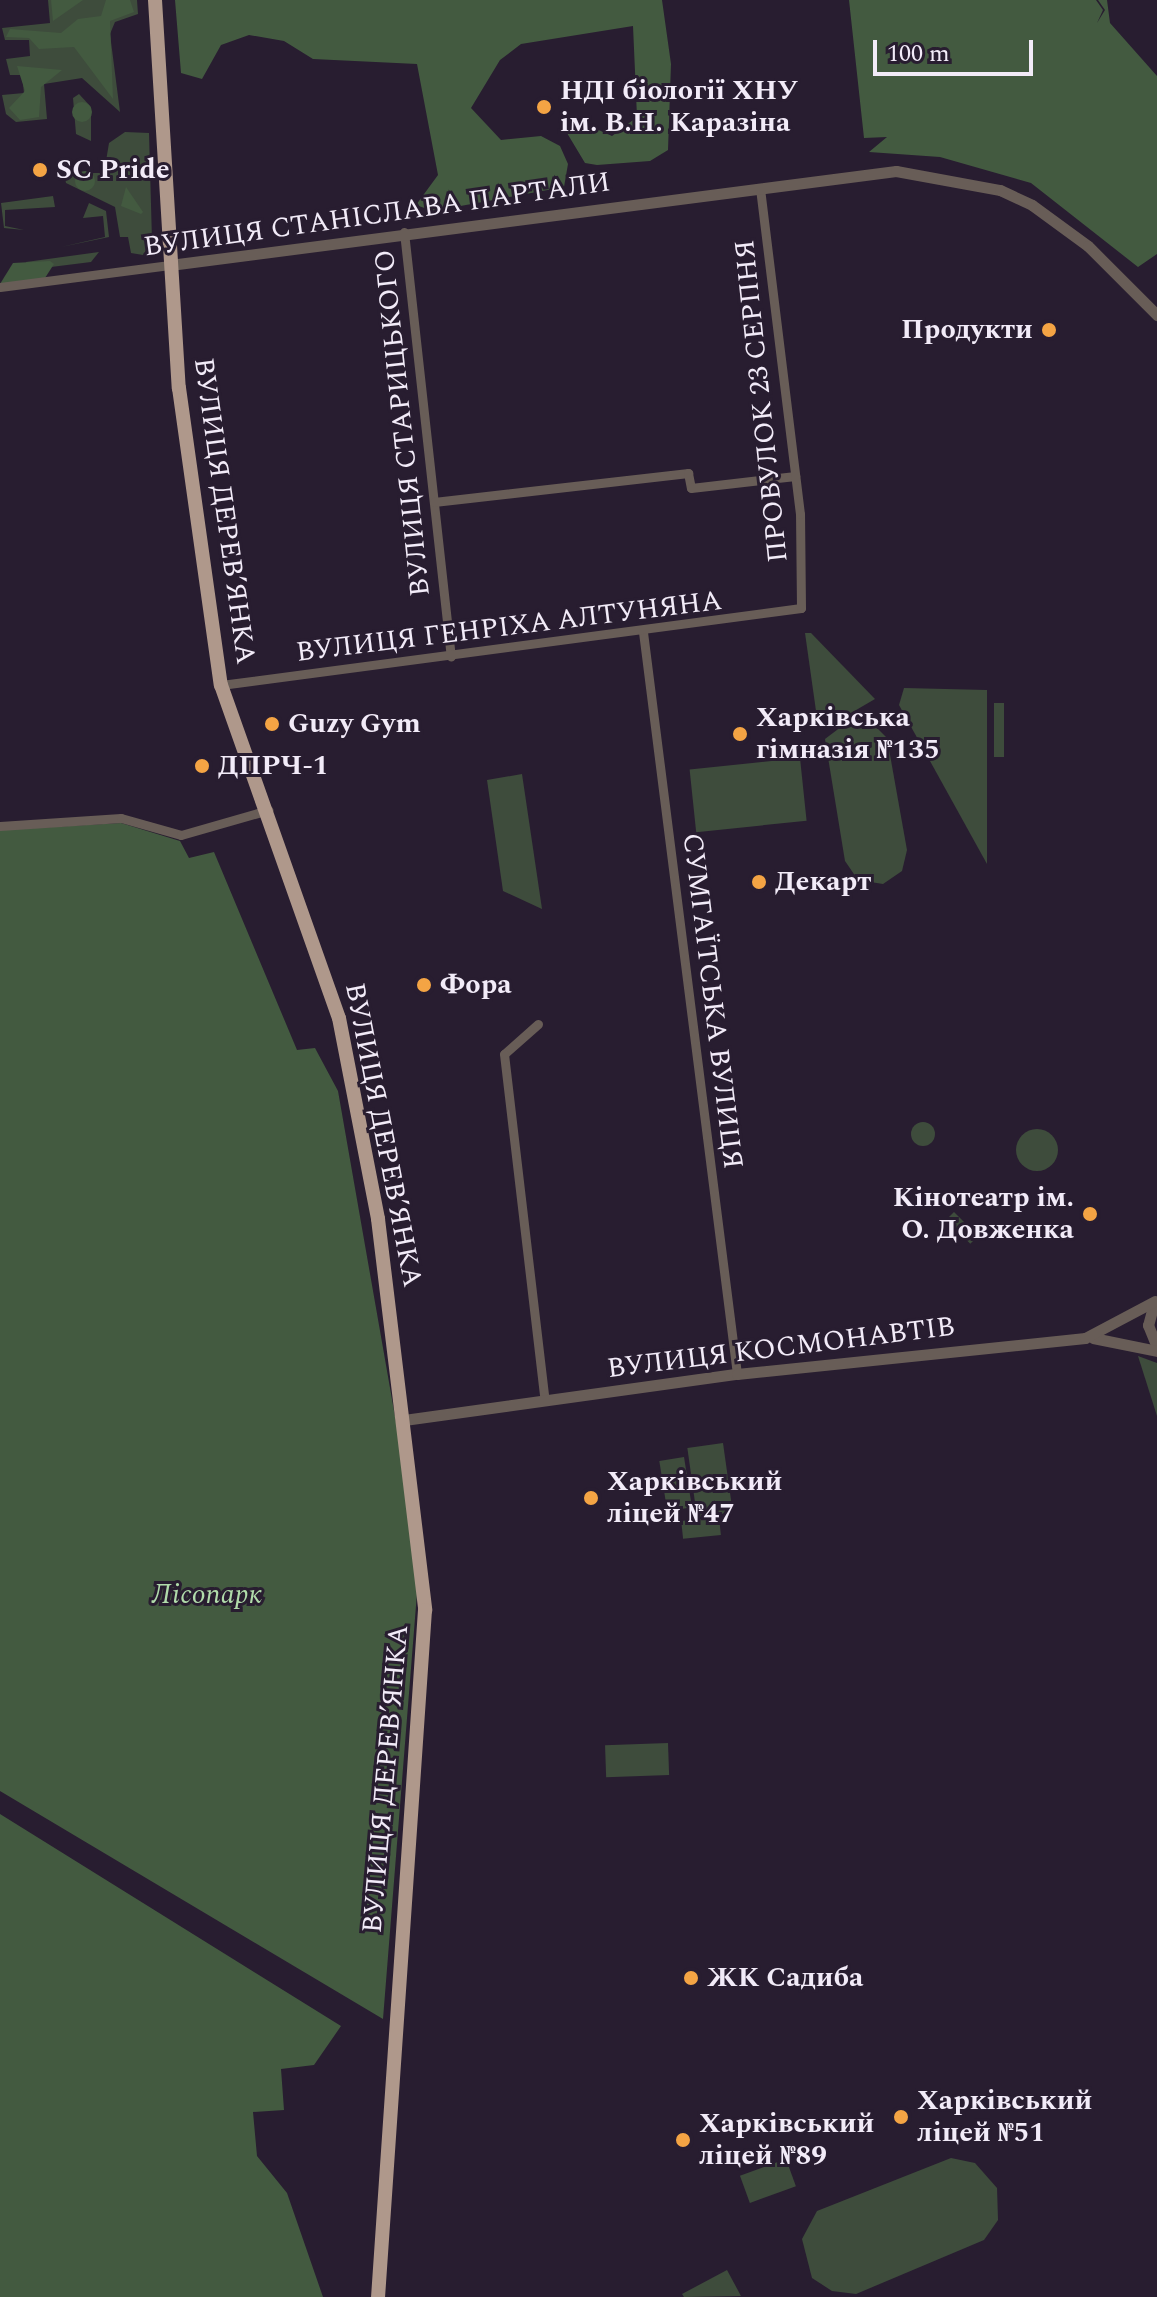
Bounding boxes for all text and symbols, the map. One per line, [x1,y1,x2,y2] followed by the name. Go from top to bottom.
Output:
[877,24,1037,74] scale bar
[887,36,950,72] text: 100 m
[560,74,798,140] place label: НДІ біології ХНУ ім. В.Н. Каразіна
[535,98,553,116] marker: НДІ біології ХНУ ім. В.Н. Каразіна
[56,153,170,187] place label: SC Pride
[31,161,49,179] marker: SC Pride
[142,166,612,264] street label: ВУЛИЦЯ СТАНІСЛАВА ПАРТАЛИ
[728,238,796,564] street label: ПРОВУЛОК 23 СЕРПНЯ
[368,248,438,598] street label: ВУЛИЦЯ СТАРИЦЬКОГО
[901,313,1033,347] place label: Продукти
[1040,321,1058,339] marker: Продукти
[186,356,262,666] street label: ВУЛИЦЯ ДЕРЕВ’ЯНКА
[294,584,724,670] street label: ВУЛИЦЯ ГЕНРІХА АЛТУНЯНА
[756,701,940,767] place label: Харківська гімназія №135
[288,707,421,741] place label: Guzy Gym
[263,715,281,733] marker: Guzy Gym
[731,725,749,743] marker: Харківська гімназія №135
[218,749,328,783] place label: ДПРЧ-1
[193,757,211,775] marker: ДПРЧ-1
[675,831,749,1171] street label: СУМГАЇТСЬКА ВУЛИЦЯ
[775,865,871,899] place label: Декарт
[750,873,768,891] marker: Декарт
[440,968,512,1002] place label: Фора
[415,976,433,994] marker: Фора
[337,980,429,1290] street label: ВУЛИЦЯ ДЕРЕВ’ЯНКА
[893,1181,1074,1247] place label: Кінотеатр ім. О. Довженка
[1081,1205,1099,1223] marker: Кінотеатр ім. О. Довженка
[605,1310,957,1386] street label: ВУЛИЦЯ КОСМОНАВТІВ
[607,1465,782,1531] place label: Харківський ліцей №47
[582,1489,600,1507] marker: Харківський ліцей №47
[152,1578,262,1612] park label: Лісопарк
[356,1623,416,1935] street label: ВУЛИЦЯ ДЕРЕВ’ЯНКА
[707,1961,863,1995] place label: ЖК Садиба
[682,1969,700,1987] marker: ЖК Садиба
[917,2084,1092,2150] place label: Харківський ліцей №51
[699,2107,874,2173] place label: Харківський ліцей №89
[892,2108,910,2126] marker: Харківський ліцей №51
[674,2131,692,2149] marker: Харківський ліцей №89

